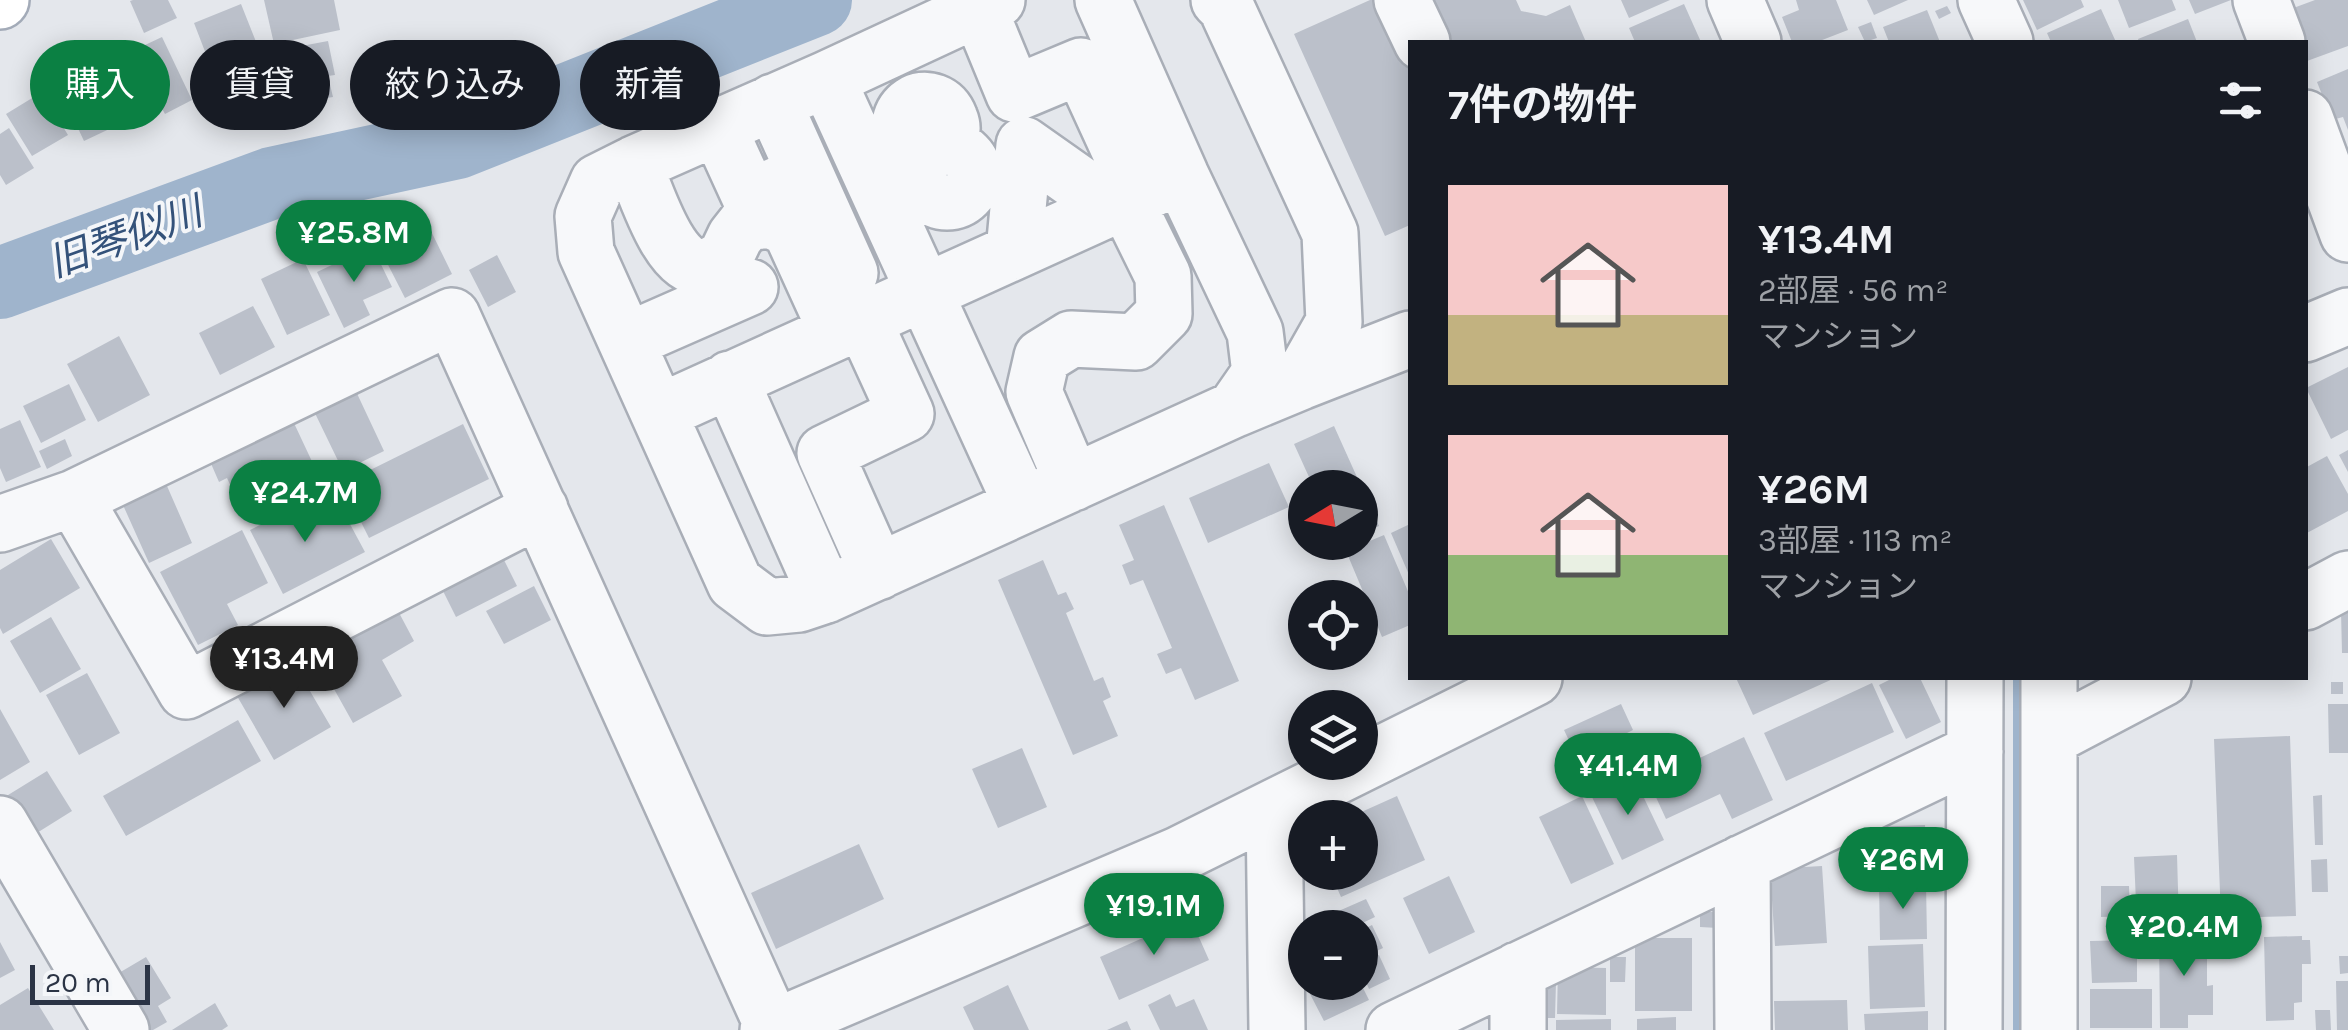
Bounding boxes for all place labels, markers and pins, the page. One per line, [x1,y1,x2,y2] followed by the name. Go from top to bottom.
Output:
[273,200,435,285] pin: ¥25.8M
[224,460,386,545] pin: ¥24.7M
[203,626,365,711] pin: ¥13.4M
[1547,733,1709,818] pin: ¥41.4M
[1844,827,1962,912] pin: ¥26M
[1073,873,1235,958] pin: ¥19.1M
[2103,894,2265,979] pin: ¥20.4M

